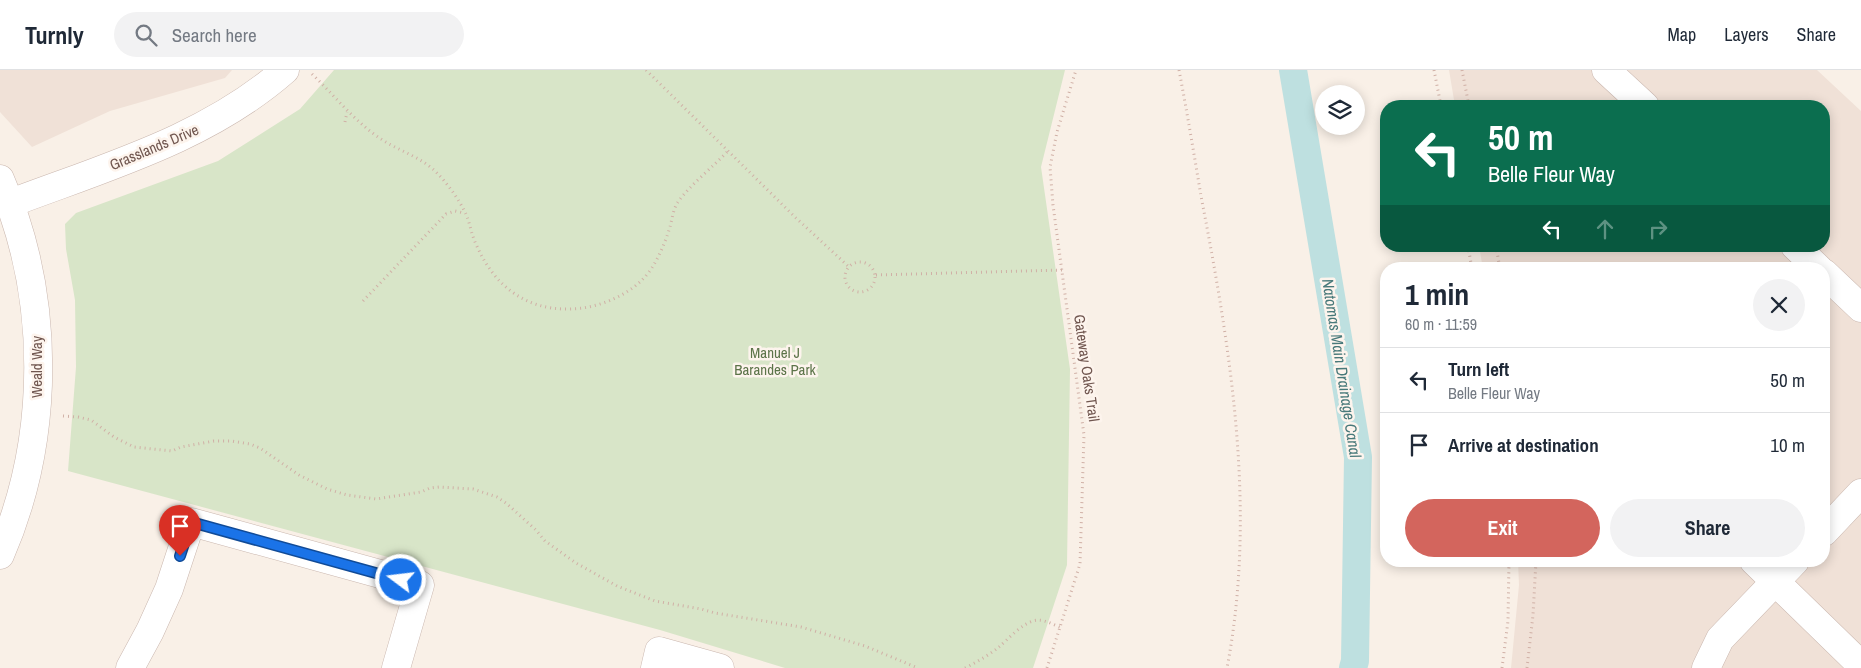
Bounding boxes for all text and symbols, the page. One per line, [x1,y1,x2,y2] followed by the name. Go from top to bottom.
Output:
[114,12,464,57] search box
[25,19,84,51] text: Turnly
[132,21,160,49] icon: search
[172,22,257,48] text: Search here
[1668,22,1696,47] text: Map
[1724,22,1769,47] text: Layers
[1797,22,1836,47] text: Share
[1315,85,1365,135] map controls
[1315,85,1365,135] button: layers
[1488,114,1553,161] text: 50 m
[106,119,202,175] street label: Grasslands Drive
[1405,120,1470,185] icon: left
[1488,159,1615,189] text: Belle Fleur Way
[1538,215,1566,243] icon: left
[1591,215,1619,243] icon: ahead
[1644,215,1672,243] icon: right
[1405,274,1469,314] text: 1 min
[1317,277,1367,460] water label: Natomas Main Drainage Canal
[1753,279,1805,331] button: close
[1069,313,1105,423] street label: Gateway Oaks Trail
[1405,313,1477,335] text: 60 m · 11:59
[26,335,47,398] street label: Weald Way
[734,342,817,380] park label: Manuel J Barandes Park
[1448,356,1509,382] text: Turn left
[1405,366,1433,394] icon: left
[1770,367,1805,393] text: 50 m
[1448,382,1540,404] text: Belle Fleur Way
[1405,431,1433,459] icon: arrive
[1448,432,1599,458] text: Arrive at destination
[1770,432,1805,458] text: 10 m
[1405,499,1600,557] button: Exit
[1610,499,1805,557] button: Share
[159,505,201,556] pin
[166,512,194,540] icon: arrive
[374,553,426,605] position arrow

